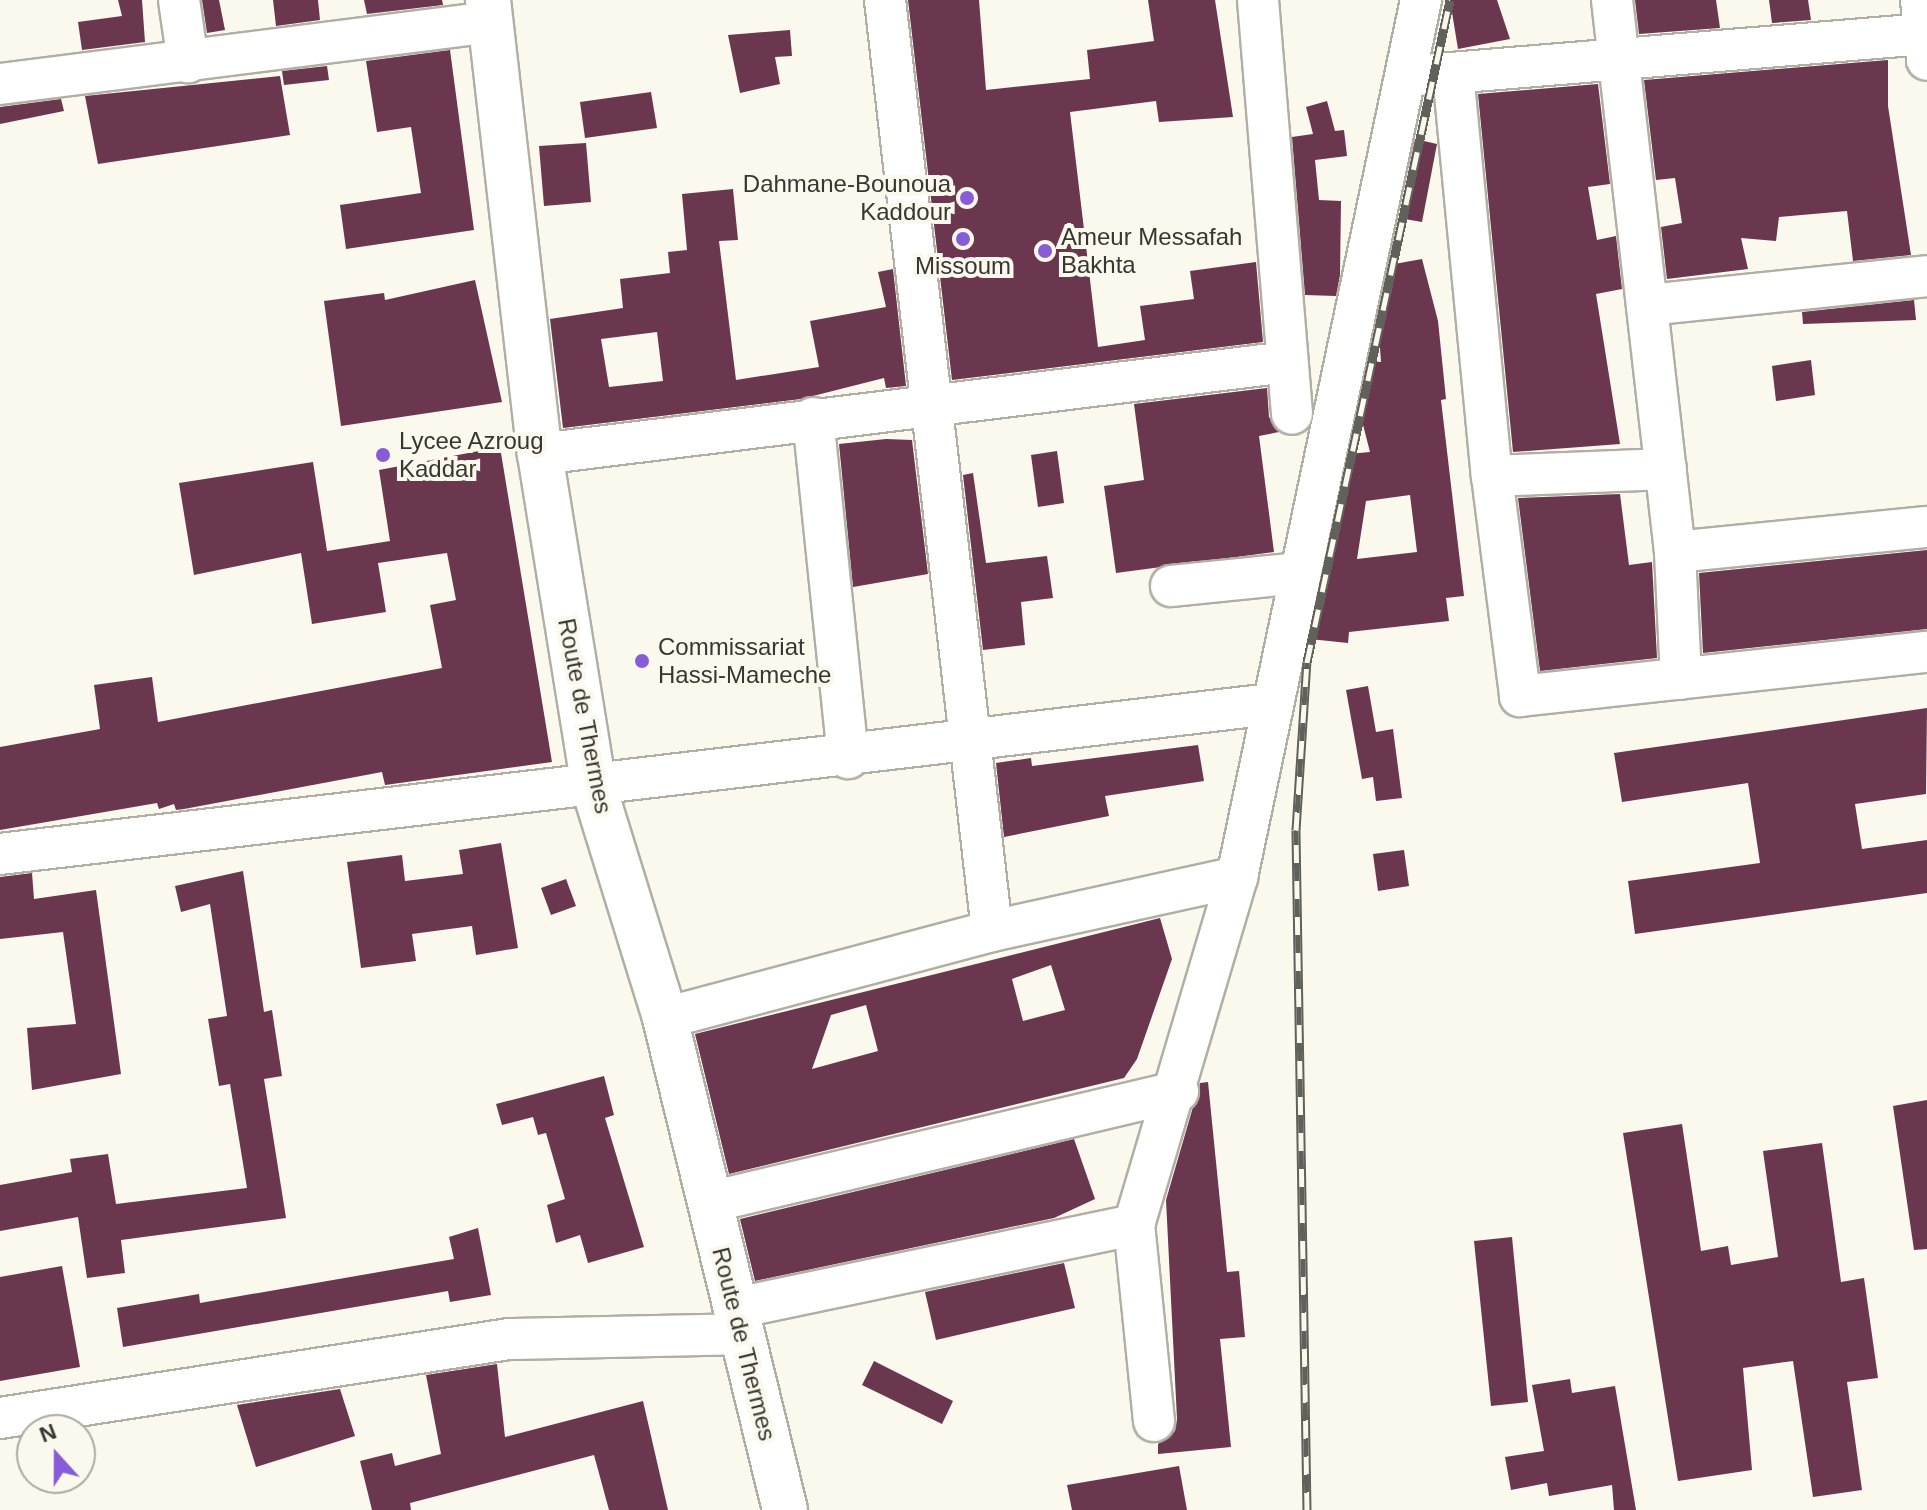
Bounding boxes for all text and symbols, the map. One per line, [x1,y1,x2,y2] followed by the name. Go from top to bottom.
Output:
[743,170,951,226] place label: Dahmane-Bounoua Kaddour
[958,189,976,207] marker: Dahmane-Bounoua Kaddour
[1061,223,1242,279] place label: Ameur Messafah Bakhta
[954,230,972,248] marker: Missoum
[1036,242,1054,260] marker: Ameur Messafah Bakhta
[915,252,1011,280] place label: Missoum
[399,427,545,483] place label: Lycee Azroug Kaddar
[374,446,392,464] marker: Lycee Azroug Kaddar
[552,616,618,816] street label: Route de Thermes
[658,633,831,689] place label: Commissariat Hassi-Mameche
[633,652,651,670] marker: Commissariat Hassi-Mameche
[706,1244,782,1444] street label: Route de Thermes
[16,1414,96,1494] north arrow
[36,1418,60,1448] text: N

